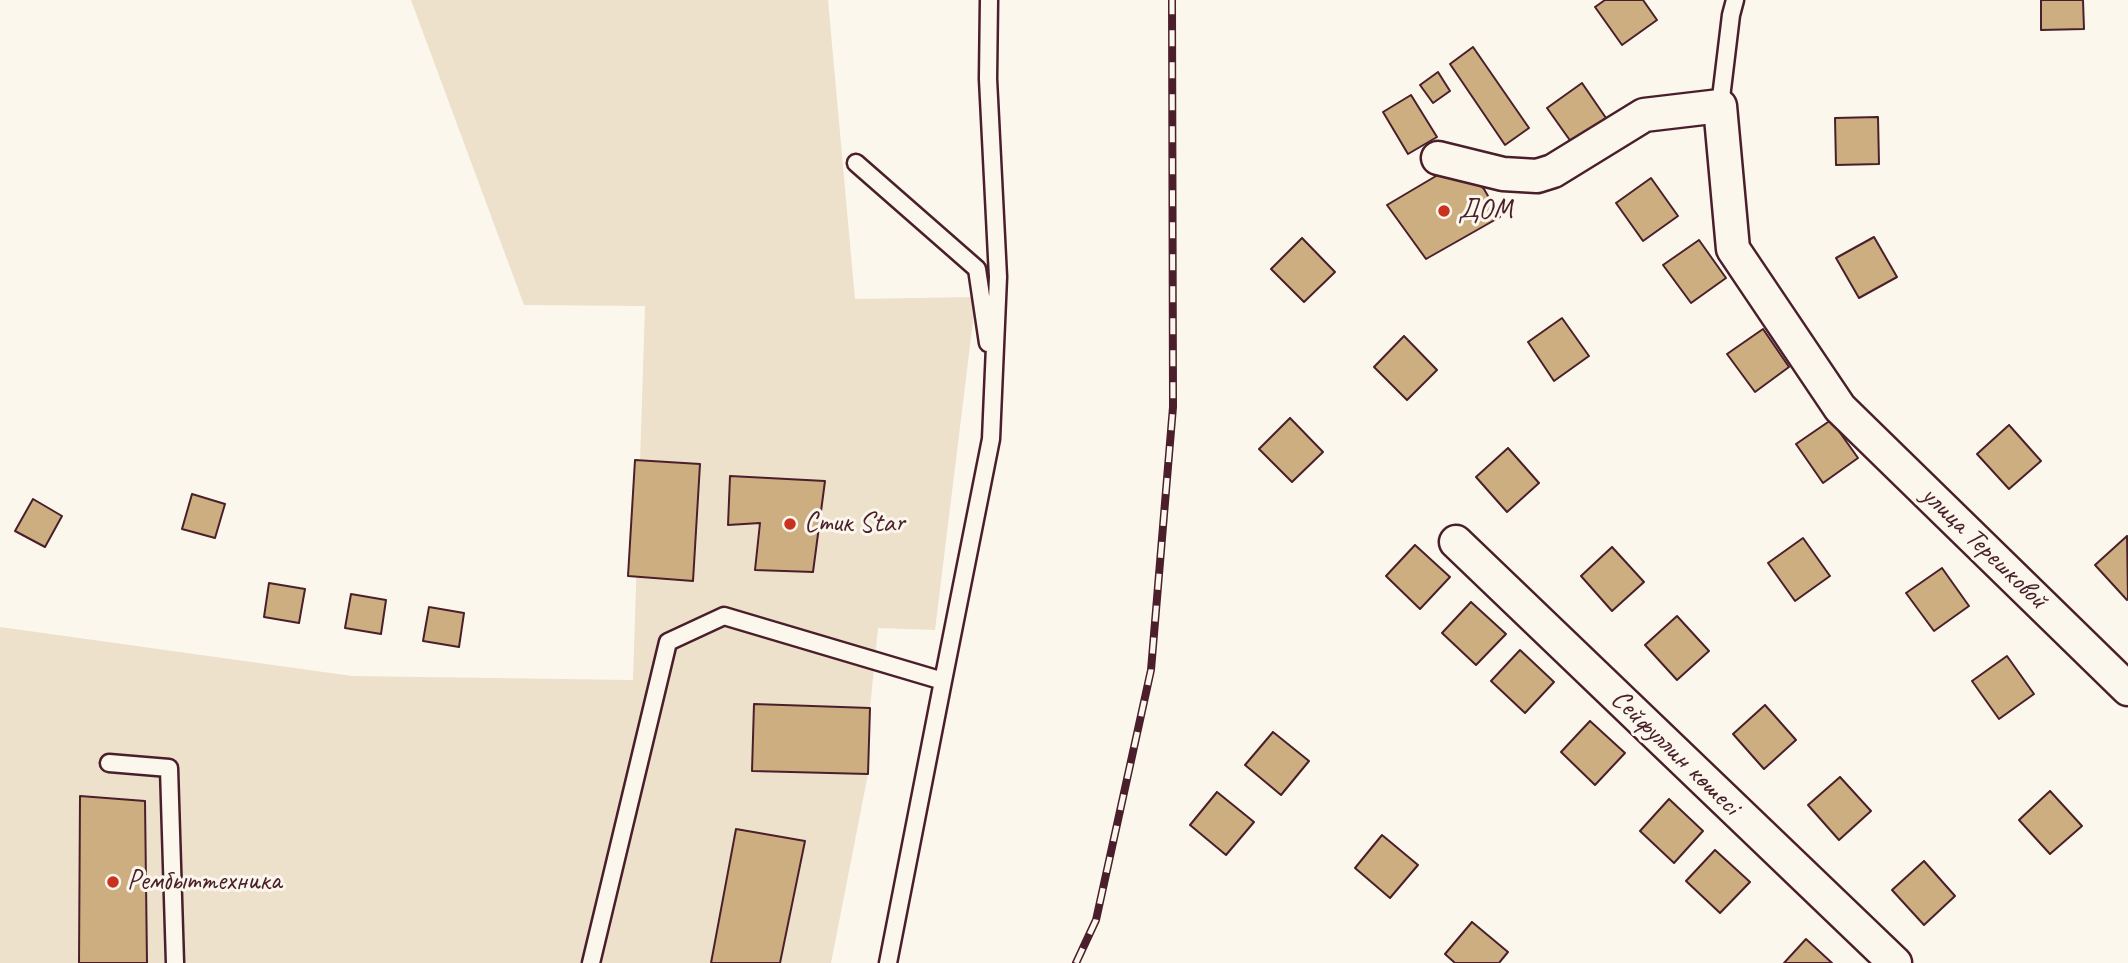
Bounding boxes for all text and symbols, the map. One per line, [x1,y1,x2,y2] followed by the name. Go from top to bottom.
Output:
[1458,194,1512,228] place label: ДОМ
[1436,203,1452,219] marker: ДОМ
[1914,479,2054,617] street label: улица Терешковой
[804,507,905,541] place label: Стик Star
[782,516,798,532] marker: Стик Star
[1603,683,1747,823] street label: Сейфуллин көшесі
[127,865,281,899] place label: Рембыттехника
[105,874,121,890] marker: Рембыттехника

